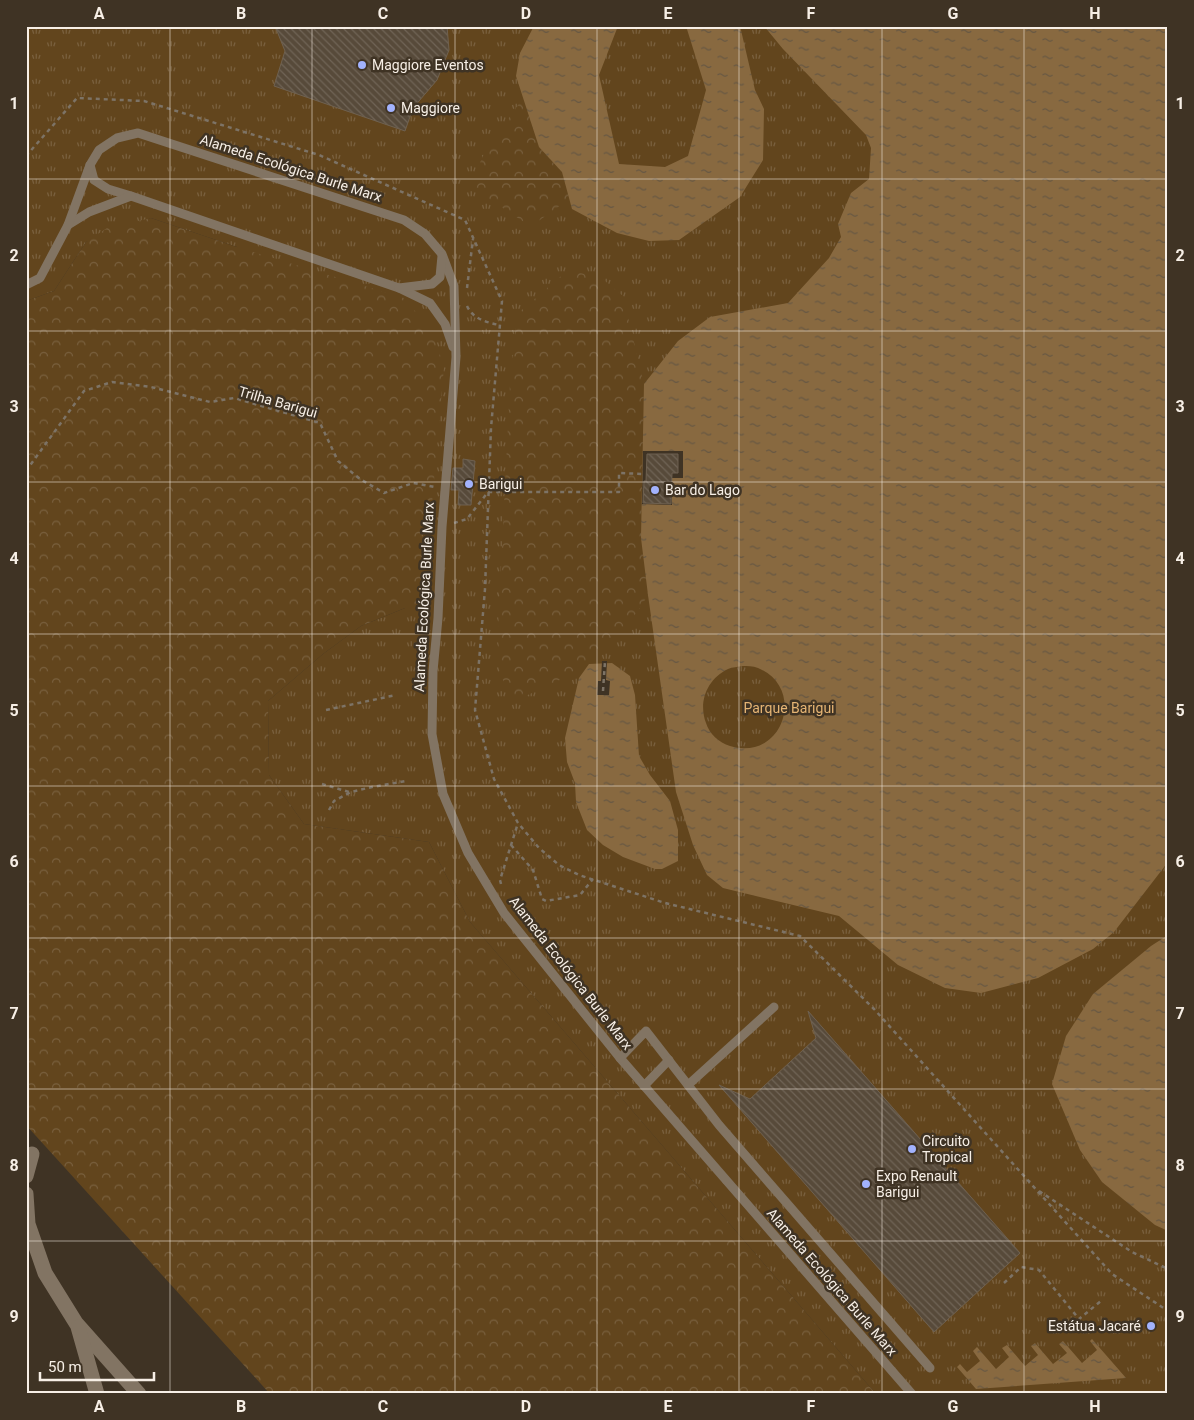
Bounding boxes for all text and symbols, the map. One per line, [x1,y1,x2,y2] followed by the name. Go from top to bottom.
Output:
[94,4,105,23] text: A
[236,4,246,23] text: B
[378,4,388,23] text: C
[521,4,531,23] text: D
[664,4,673,23] text: E
[807,4,816,23] text: F
[948,4,959,23] text: G
[1089,4,1101,23] text: H
[372,57,484,73] place label: Maggiore Eventos
[356,59,368,71] marker: Maggiore Eventos
[9,94,19,113] text: 1
[1175,94,1185,113] text: 1
[401,100,460,116] place label: Maggiore
[385,102,397,114] marker: Maggiore
[198,131,384,205] street label: Alameda Ecológica Burle Marx
[9,246,19,265] text: 2
[1175,246,1185,265] text: 2
[237,383,319,421] street label: Trilha Barigui
[9,397,19,416] text: 3
[1175,397,1185,416] text: 3
[479,476,522,492] place label: Barigui
[463,478,475,490] marker: Barigui
[665,482,740,498] place label: Bar do Lago
[649,484,661,496] marker: Bar do Lago
[411,502,437,692] street label: Alameda Ecológica Burle Marx
[9,549,19,568] text: 4
[1175,549,1185,568] text: 4
[743,700,835,716] park label: Parque Barigui
[9,701,19,720] text: 5
[1175,701,1185,720] text: 5
[9,852,19,871] text: 6
[1175,852,1185,871] text: 6
[506,893,636,1053] street label: Alameda Ecológica Burle Marx
[9,1004,19,1023] text: 7
[1175,1004,1185,1023] text: 7
[922,1133,972,1165] place label: Circuito Tropical
[906,1143,918,1155] marker: Circuito Tropical
[9,1156,19,1175] text: 8
[1175,1156,1185,1175] text: 8
[876,1168,958,1200] place label: Expo Renault Barigui
[860,1178,872,1190] marker: Expo Renault Barigui
[764,1205,900,1359] street label: Alameda Ecológica Burle Marx
[9,1307,19,1326] text: 9
[1175,1307,1185,1326] text: 9
[1048,1318,1141,1334] place label: Estátua Jacaré
[1145,1320,1157,1332] marker: Estátua Jacaré
[40,1350,154,1382] scale bar
[48,1358,82,1376] text: 50 m
[94,1397,105,1416] text: A
[236,1397,246,1416] text: B
[378,1397,388,1416] text: C
[521,1397,531,1416] text: D
[664,1397,673,1416] text: E
[807,1397,816,1416] text: F
[948,1397,959,1416] text: G
[1089,1397,1101,1416] text: H

